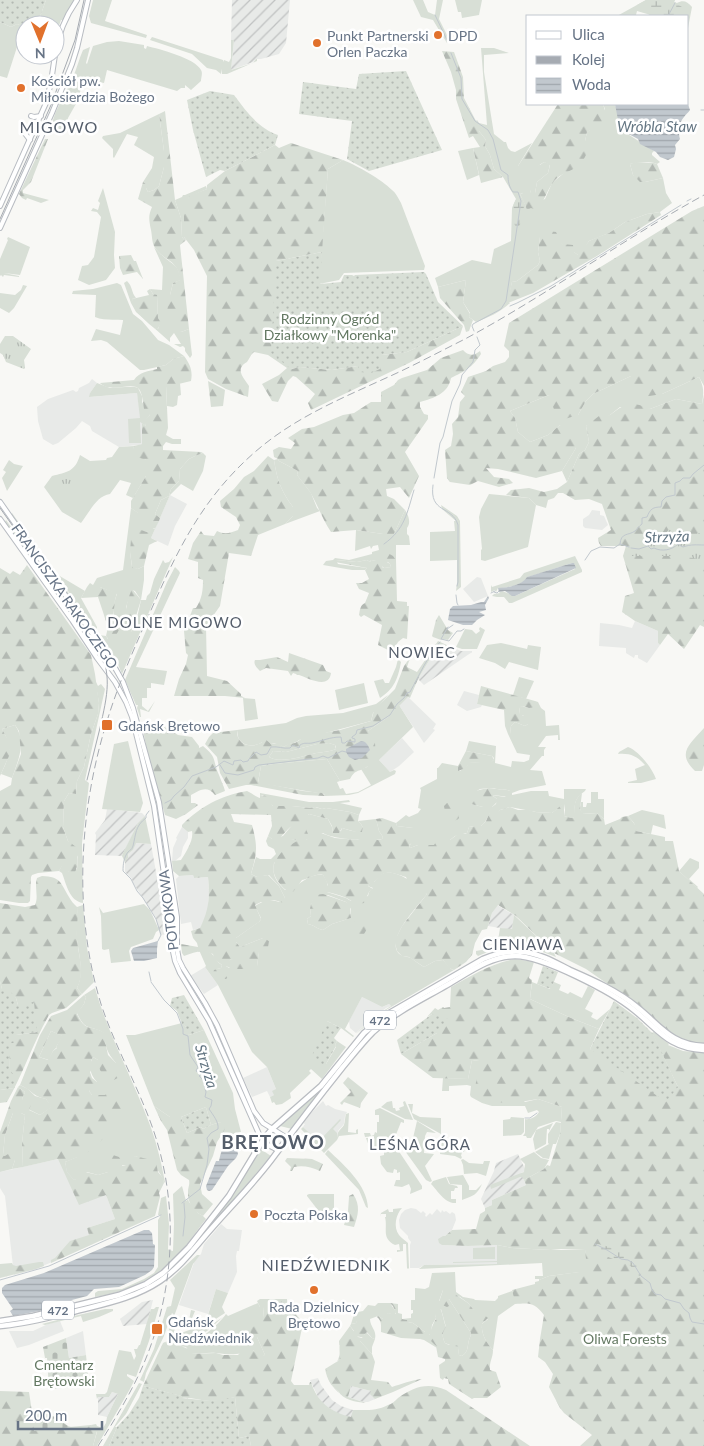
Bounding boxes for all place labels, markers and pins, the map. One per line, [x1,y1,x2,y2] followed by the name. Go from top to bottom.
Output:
[327,27,429,60] place label: Punkt Partnerski Orlen Paczka
[448,27,478,44] place label: DPD
[432,29,444,41] marker: DPD
[311,37,323,49] marker: Punkt Partnerski Orlen Paczka
[31,72,155,105] place label: Kościół pw. Miłosierdzia Bożego
[15,82,27,94] marker: Kościół pw. Miłosierdzia Bożego
[118,717,220,734] place label: Gdańsk Brętowo
[100,718,114,732] marker: Gdańsk Brętowo
[264,1206,348,1223] place label: Poczta Polska
[248,1208,260,1220] marker: Poczta Polska
[308,1284,320,1296] marker: Rada Dzielnicy Brętowo
[269,1298,360,1331] place label: Rada Dzielnicy Brętowo
[168,1313,252,1346] place label: Gdańsk Niedźwiednik
[150,1322,164,1336] marker: Gdańsk Niedźwiednik

